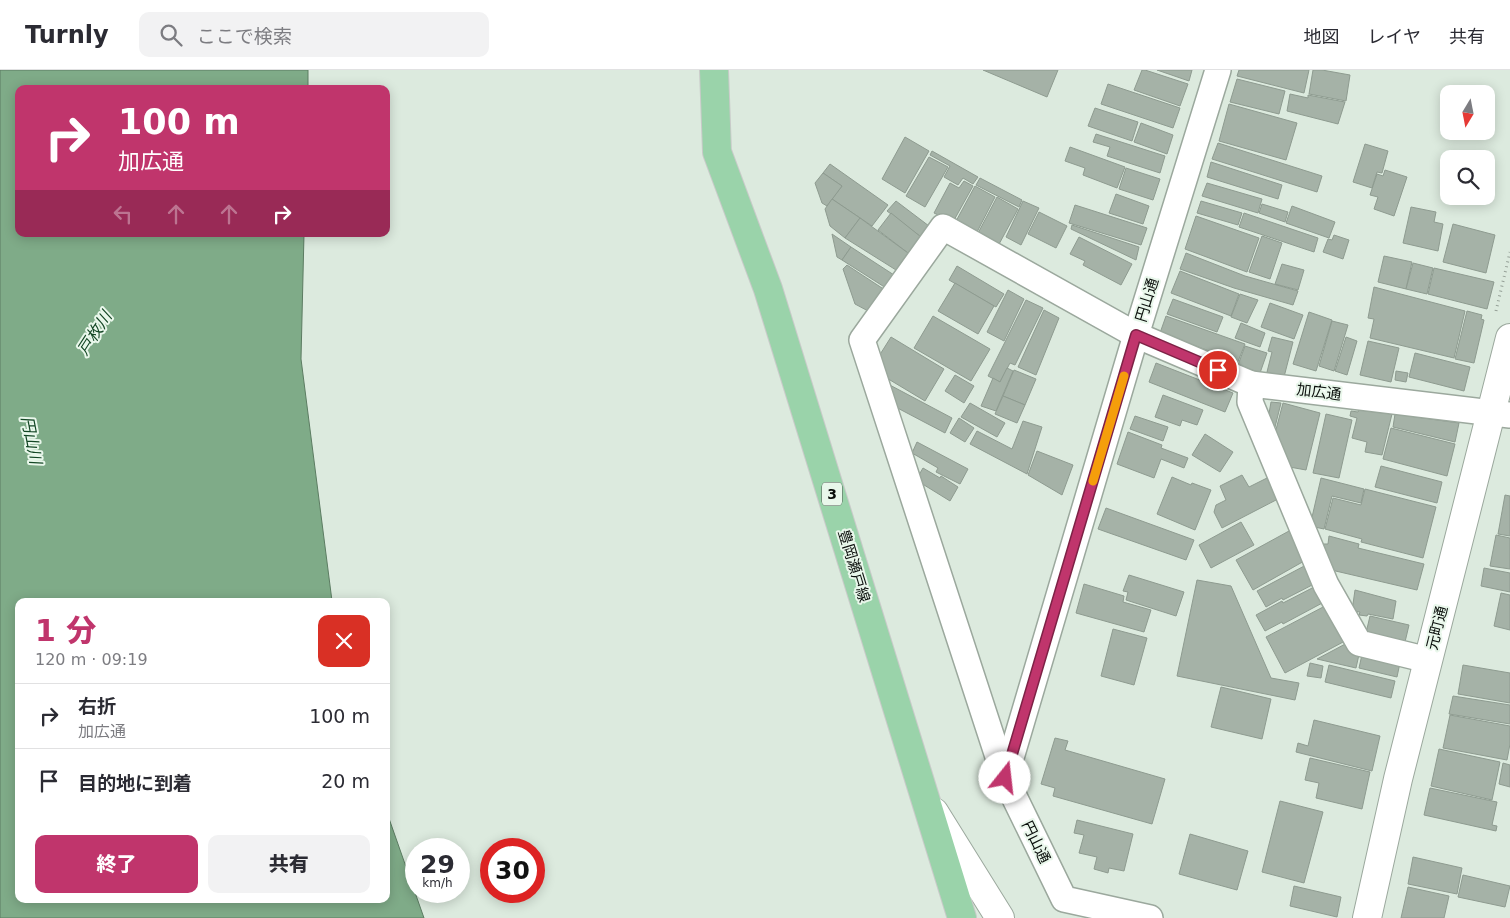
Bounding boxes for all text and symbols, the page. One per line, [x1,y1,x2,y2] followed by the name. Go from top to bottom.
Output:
[139,12,489,57] search box
[25,21,109,49] text: Turnly
[157,21,185,49] icon: search
[197,25,292,47] text: ここで検索
[1304,26,1340,47] text: 地図
[1368,26,1421,47] text: レイヤ
[1449,26,1485,47] text: 共有
[1440,85,1495,140] north arrow
[1440,85,1495,205] map controls
[118,102,240,142] text: 100 m
[35,105,100,170] icon: right
[118,149,184,174] text: 加広通
[1440,150,1495,205] button: search
[109,200,137,228] icon: left
[162,200,190,228] icon: ahead
[215,200,243,228] icon: ahead
[268,200,296,228] icon: right
[1132,276,1162,324] street label: 円山通
[73,306,117,359] water label: 戸枚川
[1197,349,1239,391] pin
[1204,356,1232,384] icon: arrive
[1296,380,1342,404] street label: 加広通
[18,415,46,467] water label: 円山川
[822,482,842,506] road number: 3
[834,527,874,605] street label: 豊岡瀬戸線
[1423,604,1451,652] street label: 元町通
[35,613,96,648] text: 1 分
[318,615,370,667] button: close
[35,650,148,669] text: 120 m · 09:19
[78,695,116,717] text: 右折
[35,702,63,730] icon: right
[309,705,370,727] text: 100 m
[78,722,126,741] text: 加広通
[978,751,1030,803] position arrow
[35,767,63,795] icon: arrive
[321,770,370,792] text: 20 m
[78,772,192,794] text: 目的地に到着
[1018,818,1054,866] street label: 円山通
[35,835,198,893] button: 終了
[208,835,370,893] button: 共有
[480,838,545,903] speed limit sign: 30
[420,850,455,879] text: 29
[422,876,453,890] text: km/h

